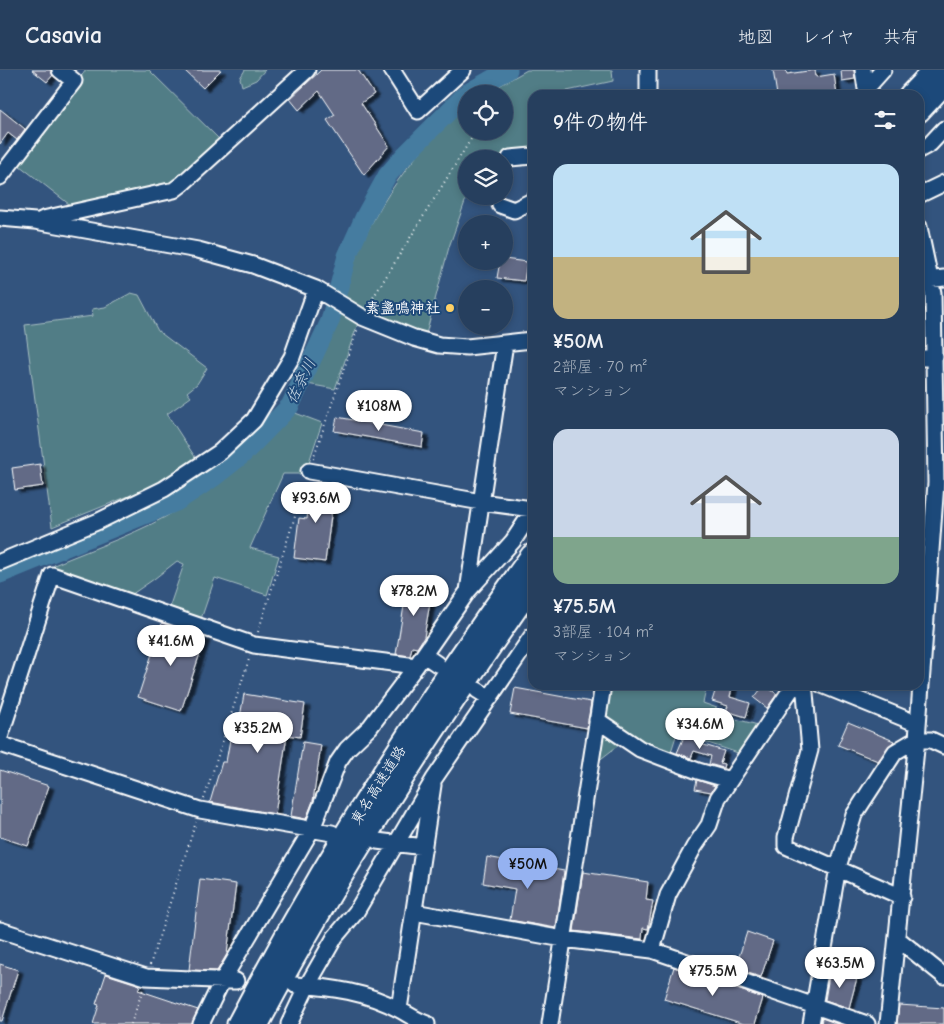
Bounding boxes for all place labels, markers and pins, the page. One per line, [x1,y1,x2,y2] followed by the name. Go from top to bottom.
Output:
[365,299,440,317] place label: 素盞鳴神社
[444,302,456,314] marker: 素盞鳴神社
[344,390,414,432] pin: ¥108M
[275,482,357,524] pin: ¥93.6M
[373,574,455,617] pin: ¥78.2M
[130,624,212,667] pin: ¥41.6M
[659,708,741,750] pin: ¥34.6M
[217,712,299,754] pin: ¥35.2M
[498,848,558,890] pin: ¥50M
[799,946,881,989] pin: ¥63.5M
[672,954,754,997] pin: ¥75.5M

